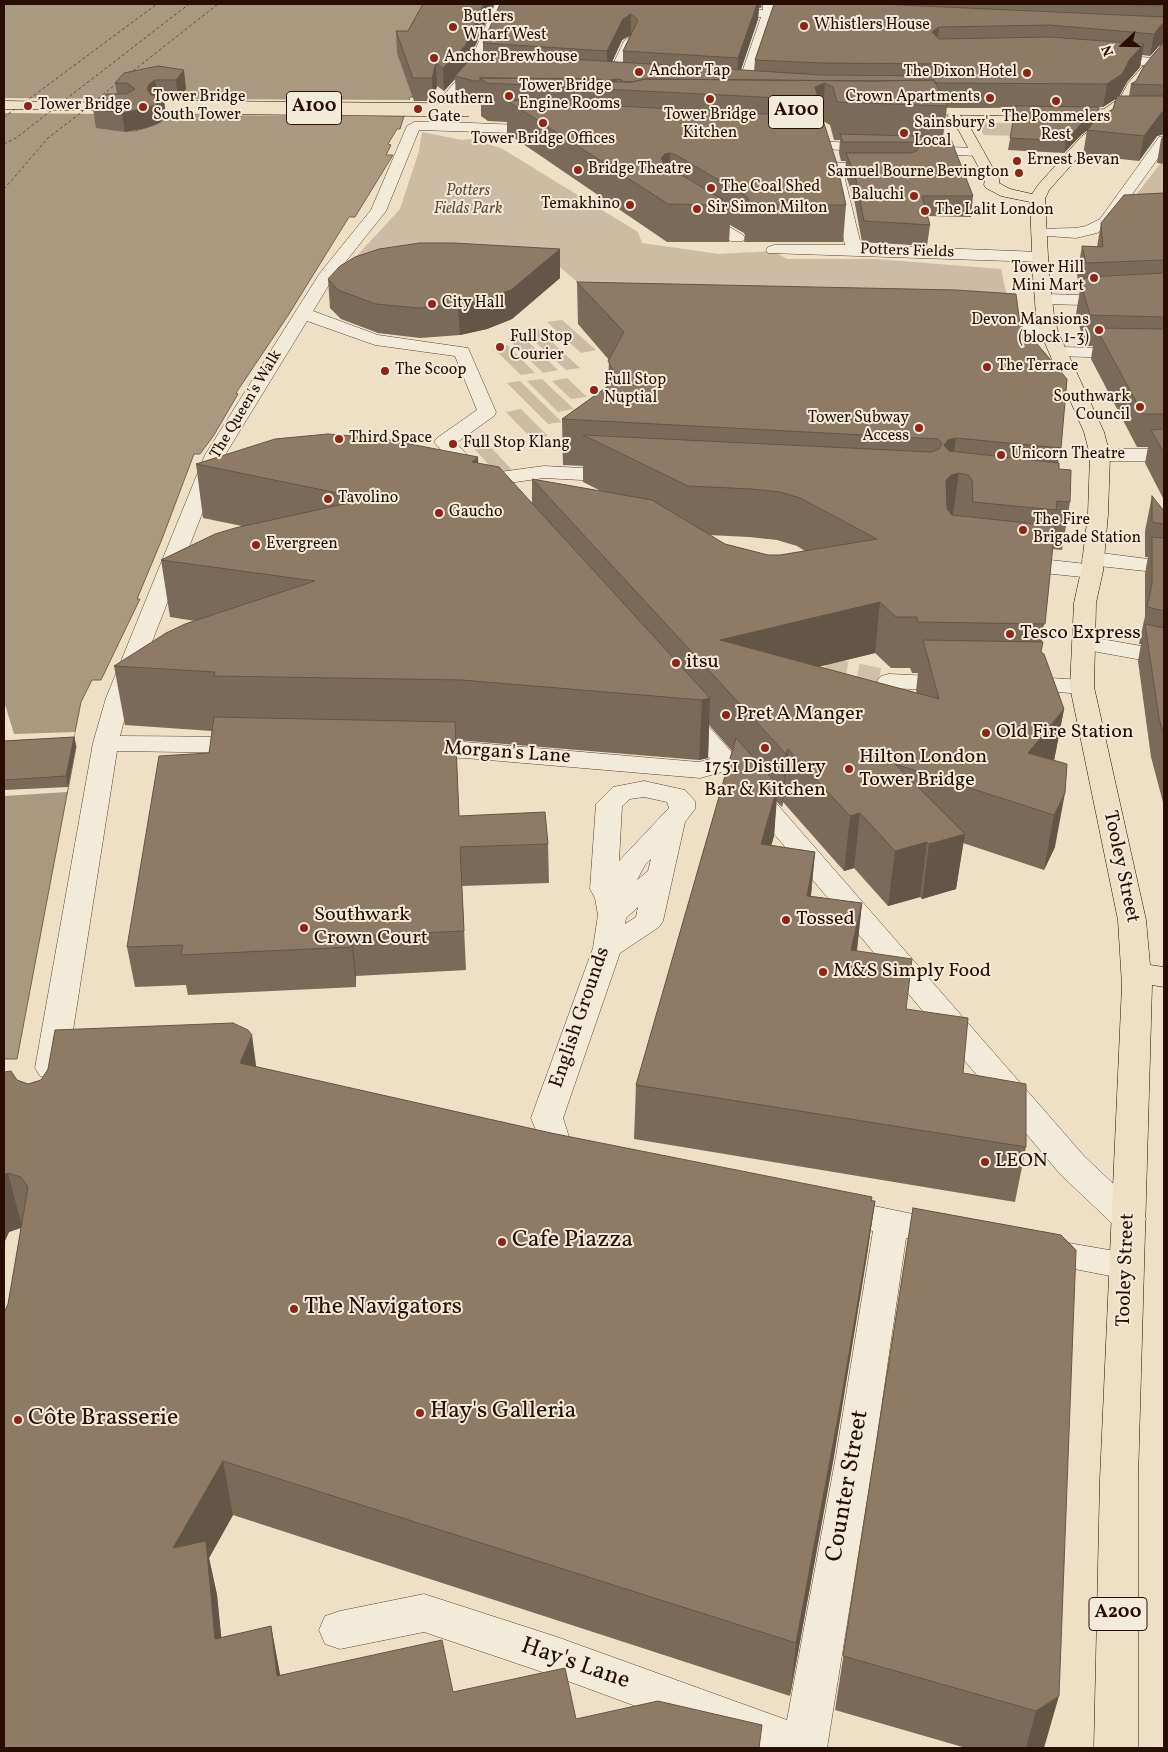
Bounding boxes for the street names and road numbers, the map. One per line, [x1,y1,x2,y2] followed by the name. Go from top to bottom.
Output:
[286,92,342,125] road number: A100
[768,95,824,128] road number: A100
[860,241,954,263] street label: Potters Fields
[207,347,287,463] street label: The Queen's Walk
[443,738,571,770] street label: Morgan's Lane
[1096,809,1144,925] street label: Tooley Street
[546,944,616,1092] street label: English Grounds
[1113,1213,1141,1327] street label: Tooley Street
[821,1408,877,1564] street label: Counter Street
[1089,1598,1147,1630] road number: A200
[517,1633,633,1697] street label: Hay's Lane

